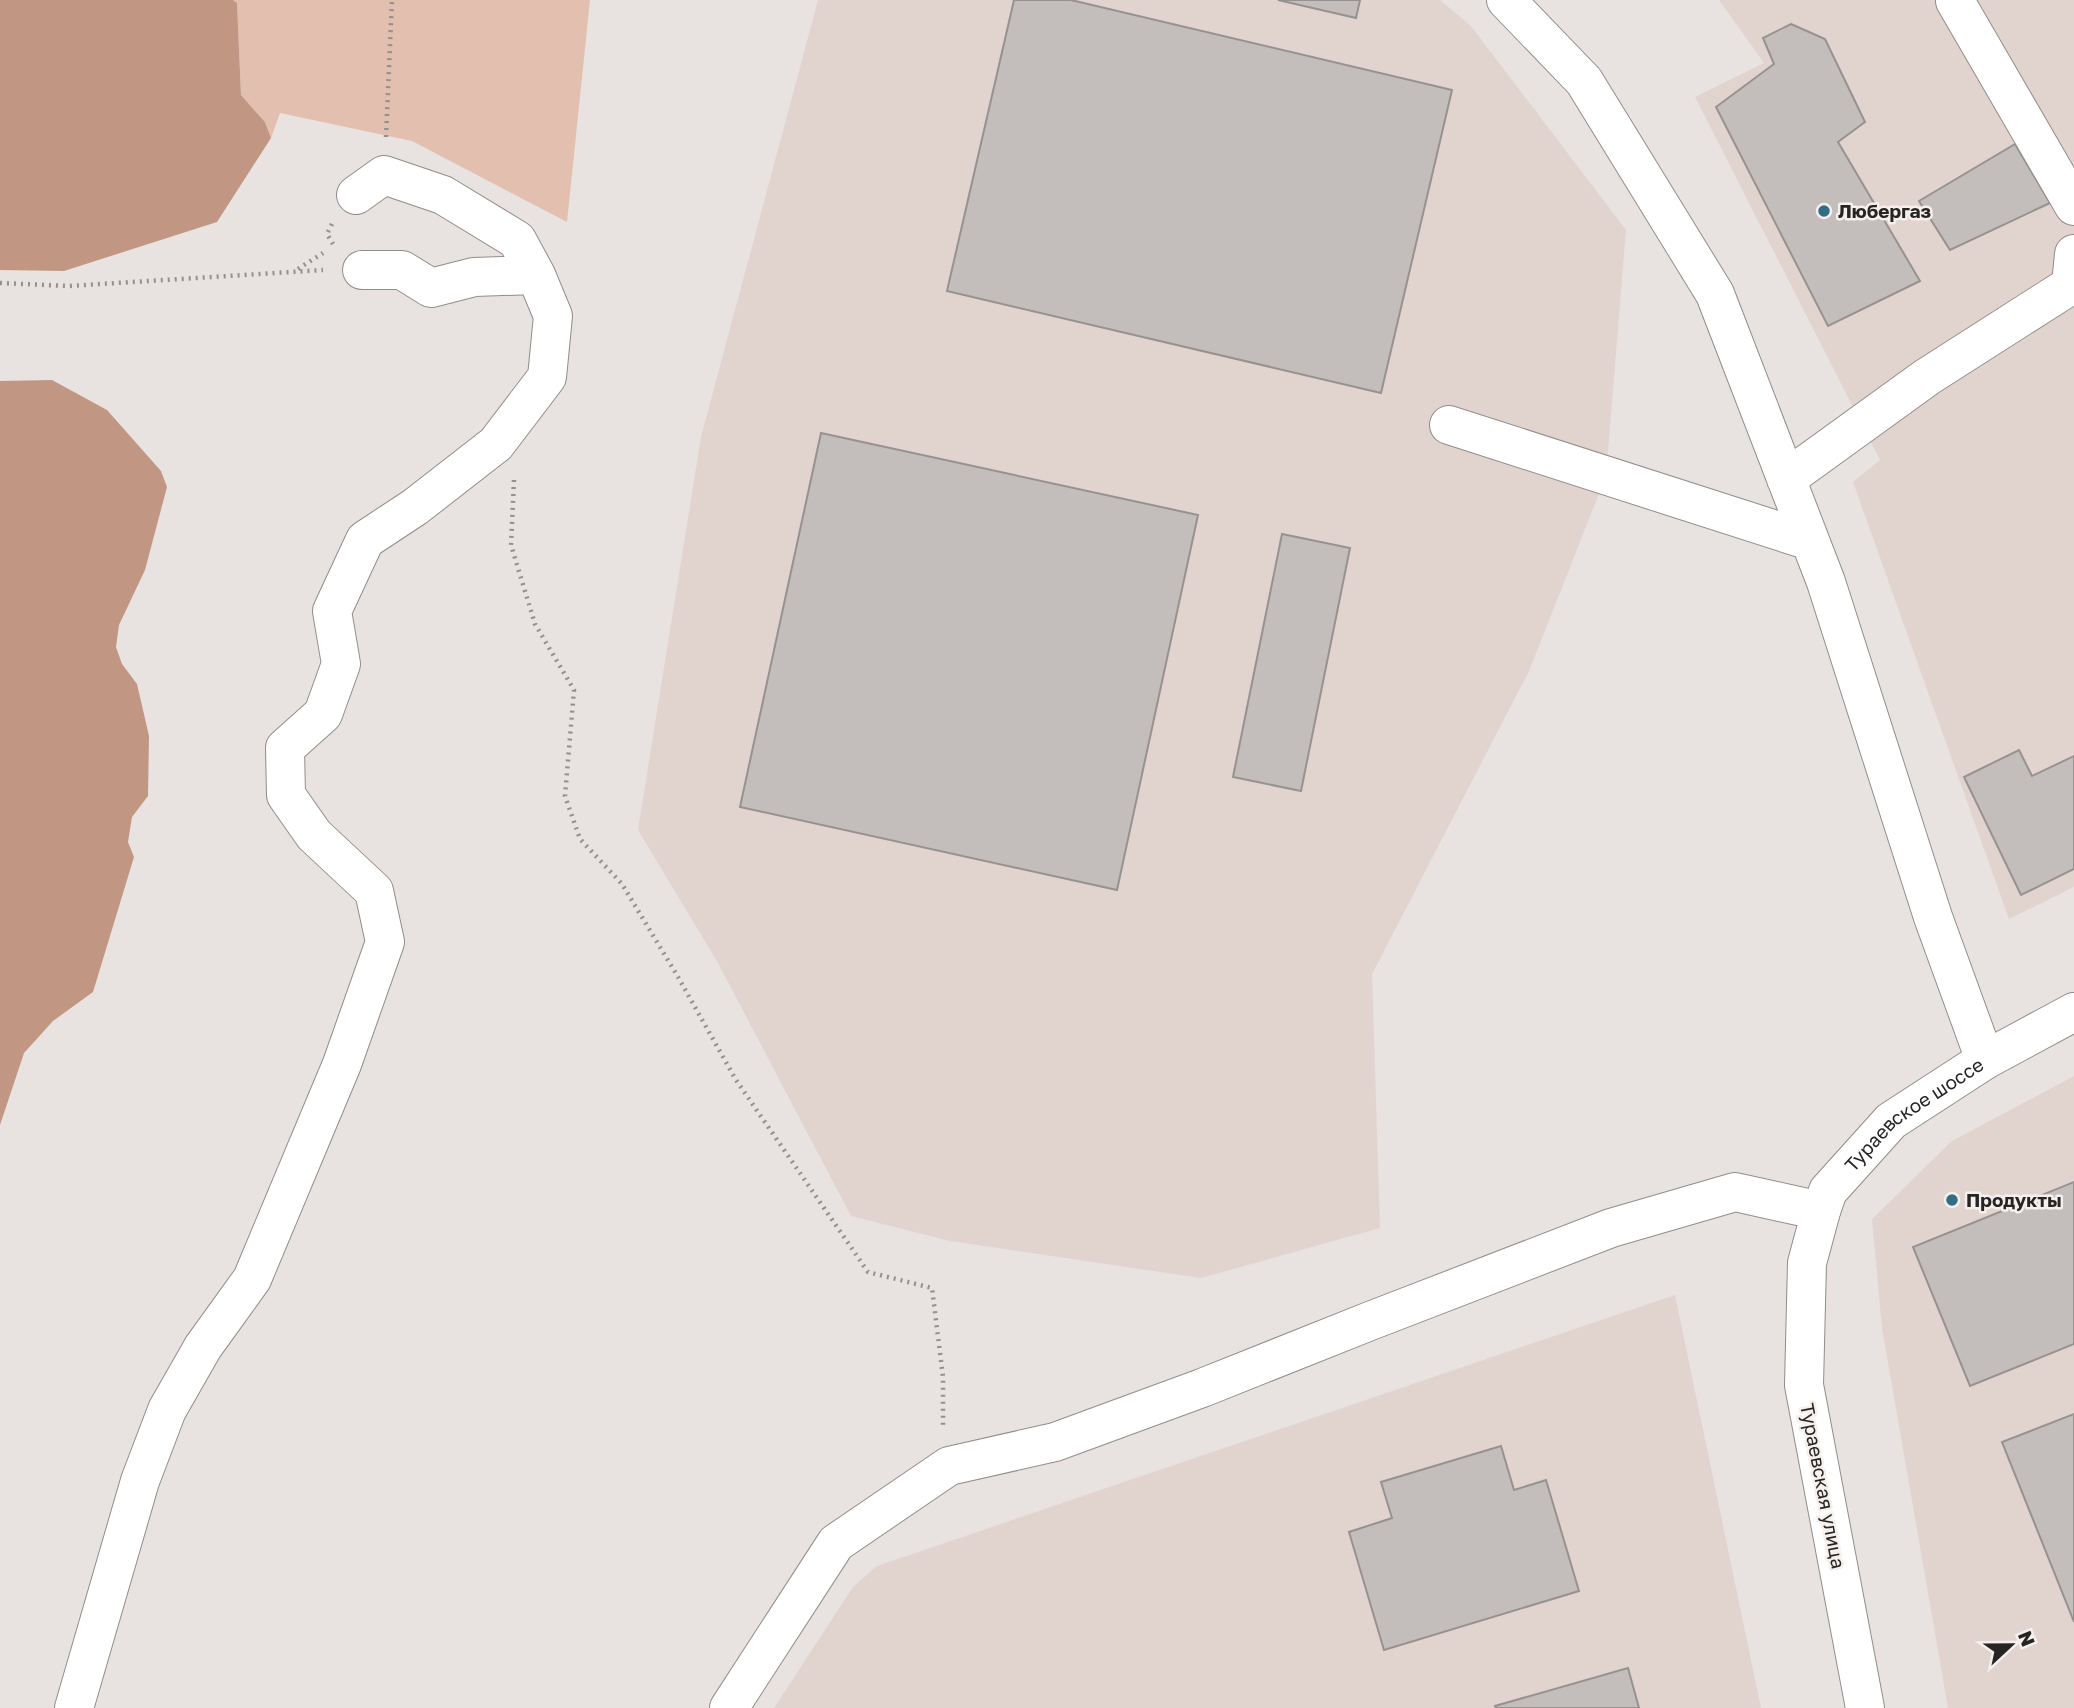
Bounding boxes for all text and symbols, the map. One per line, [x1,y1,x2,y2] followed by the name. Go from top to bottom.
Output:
[1838,199,1931,222] place label: Любергаз
[1816,203,1832,219] marker: Любергаз
[1839,1052,1988,1176] street label: Тураевское шоссе
[1966,1188,2062,1211] place label: Продукты
[1944,1192,1960,1208] marker: Продукты
[1796,1401,1851,1571] street label: Тураевская улица
[1976,1610,2046,1680] north arrow
[2014,1627,2041,1649] text: N

